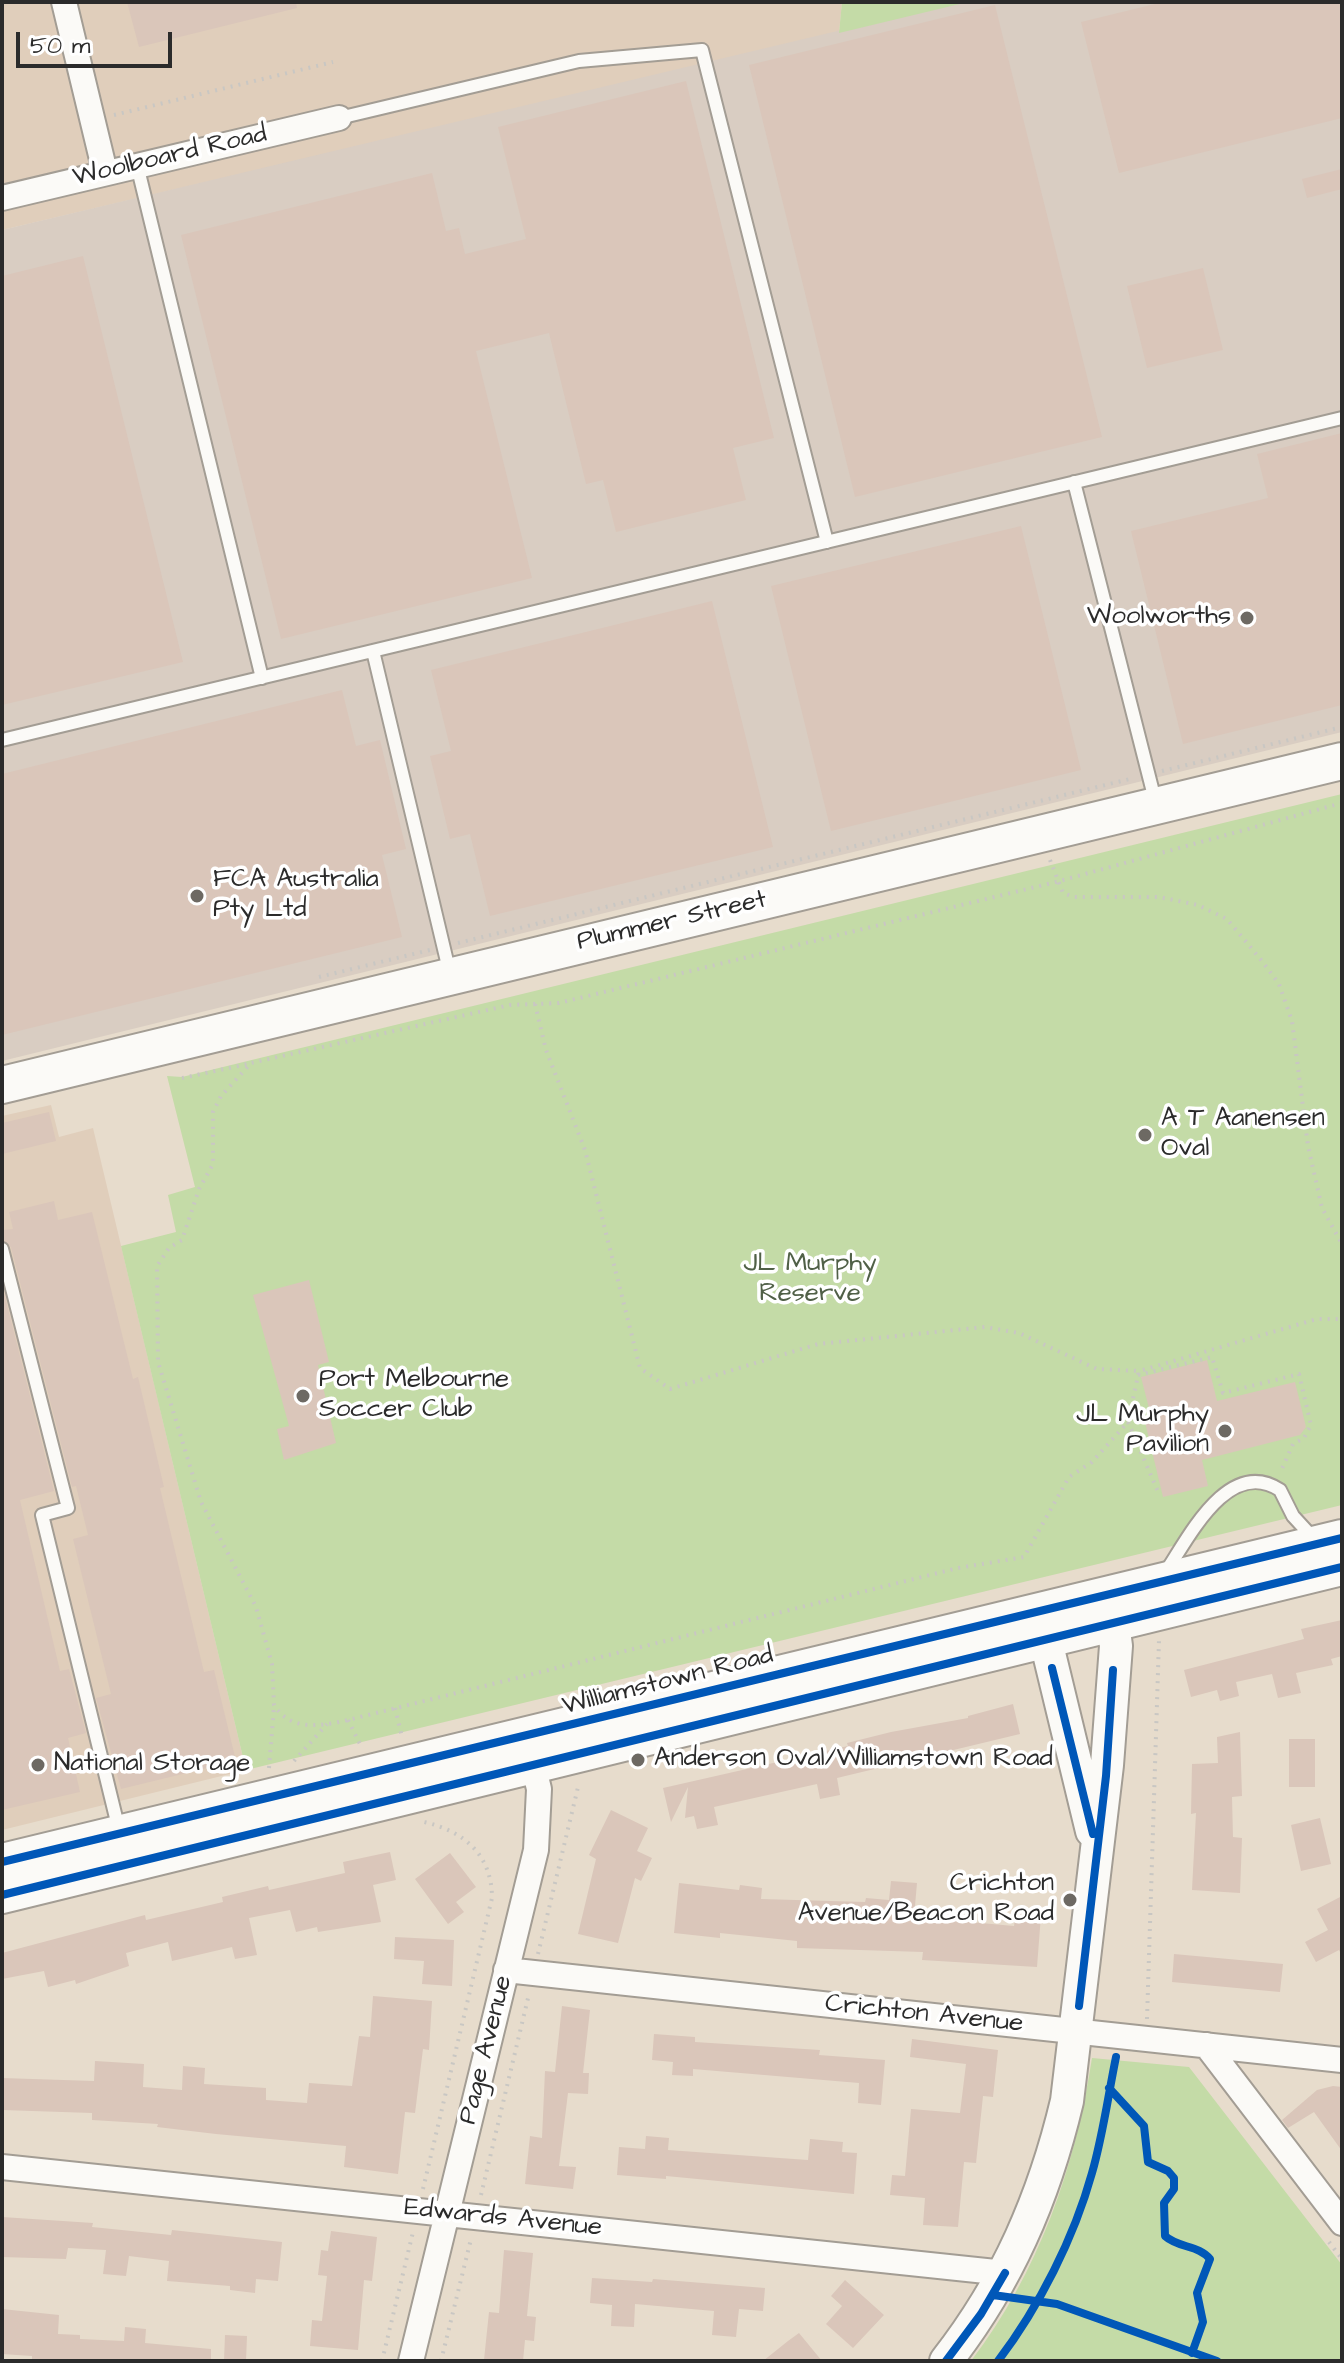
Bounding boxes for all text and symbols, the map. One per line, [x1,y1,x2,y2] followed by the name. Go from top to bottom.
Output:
[20,16,176,66] scale bar
[30,29,90,63] text: 50 m
[70,120,270,194] street label: Woolboard Road
[1087,602,1231,634] place label: Woolworths
[1238,609,1256,627] marker: Woolworths
[213,865,379,926] place label: FCA Australia Pty Ltd
[574,885,770,959] street label: Plummer Street
[188,887,206,905] marker: FCA Australia Pty Ltd
[1161,1104,1325,1166] place label: A T Aanensen Oval
[1136,1126,1154,1144] marker: A T Aanensen Oval
[744,1249,876,1310] park label: JL Murphy Reserve
[319,1365,509,1426] place label: Port Melbourne Soccer Club
[294,1387,312,1405] marker: Port Melbourne Soccer Club
[1076,1400,1209,1462] place label: JL Murphy Pavilion
[1216,1422,1234,1440] marker: JL Murphy Pavilion
[559,1641,777,1723] street label: Williamstown Road
[654,1744,1053,1776] place label: Anderson Oval/Williamstown Road
[54,1749,250,1781] place label: National Storage
[629,1751,647,1769] marker: Anderson Oval/Williamstown Road
[29,1756,47,1774] marker: National Storage
[798,1869,1054,1930] place label: Crichton Avenue/Beacon Road
[1061,1891,1079,1909] marker: Crichton Avenue/Beacon Road
[453,1972,521,2128] street label: Page Avenue
[823,1989,1025,2041] street label: Crichton Avenue
[403,2193,603,2245] street label: Edwards Avenue

